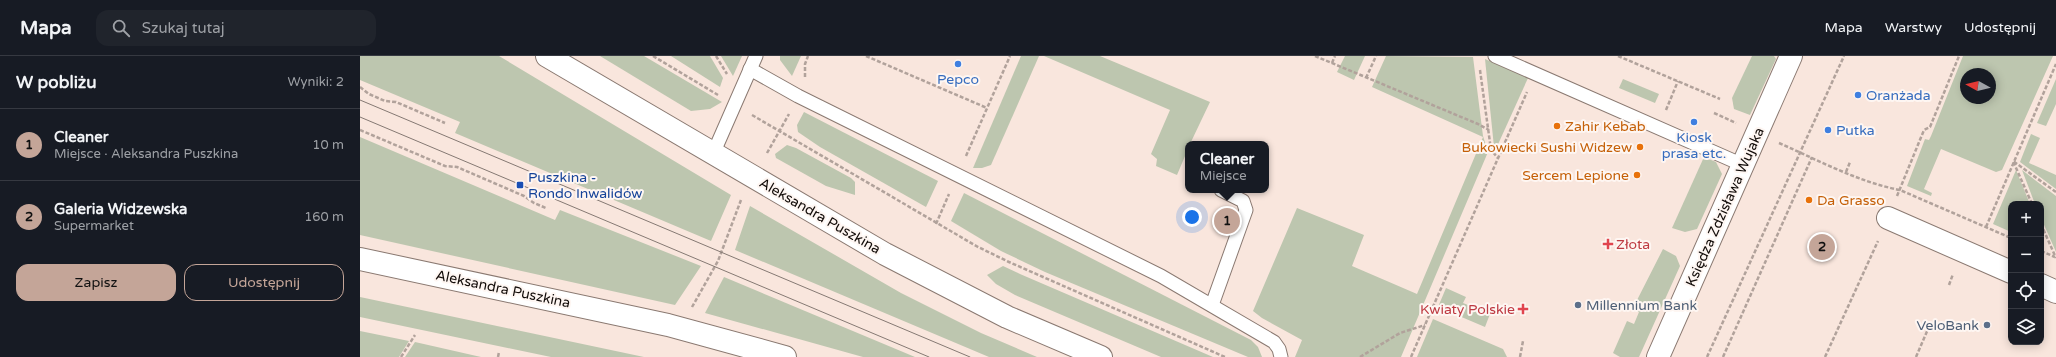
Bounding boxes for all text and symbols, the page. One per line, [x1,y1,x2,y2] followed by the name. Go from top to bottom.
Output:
[96,10,376,46] search box
[20,17,72,39] text: Mapa
[110,17,132,39] icon: search
[142,19,225,37] text: Szukaj tutaj
[1825,19,1863,36] text: Mapa
[1885,19,1942,36] text: Warstwy
[1964,19,2036,36] text: Udostępnij
[953,59,963,69] marker: Pepco
[1960,68,1996,104] north arrow
[937,71,979,88] place label: Pepco
[16,72,97,93] text: W pobliżu
[288,74,344,90] text: Wyniki: 2
[1866,87,1931,104] place label: Oranżada
[1853,90,1863,100] marker: Oranżada
[1689,117,1699,127] marker: Kiosk prasa etc.
[1565,118,1646,135] place label: Zahir Kebab
[1552,121,1562,131] marker: Zahir Kebab
[1836,122,1875,139] place label: Putka
[1682,125,1768,289] street label: Księdza Zdzisława Wujaka
[1823,125,1833,135] marker: Putka
[54,128,108,146] text: Cleaner
[1662,129,1726,162] place label: Kiosk prasa etc.
[25,137,33,153] text: 1
[312,137,344,153] text: 10 m
[1462,139,1632,156] place label: Bukowiecki Sushi Widzew
[1185,141,1269,193] popup
[1635,142,1645,152] marker: Bukowiecki Sushi Widzew
[54,146,238,162] text: Miejsce · Aleksandra Puszkina
[1200,150,1254,168] text: Cleaner
[1522,167,1629,184] place label: Sercem Lepione
[1200,168,1247,184] text: Miejsce
[528,169,642,202] place label: Puszkina - Rondo Inwalidów
[1632,170,1642,180] marker: Sercem Lepione
[756,174,884,258] street label: Aleksandra Puszkina
[515,180,525,190] marker: Puszkina - Rondo Inwalidów
[1817,192,1885,209] place label: Da Grasso
[1804,195,1814,205] marker: Da Grasso
[54,200,187,218] text: Galeria Widzewska
[2008,201,2044,345] map controls
[2008,201,2044,237] button: +
[1214,206,1240,236] pin: 1
[1182,207,1202,227] your location
[25,209,33,225] text: 2
[304,209,344,225] text: 160 m
[54,218,134,234] text: Supermarket
[1809,232,1835,262] pin: 2
[1616,236,1650,253] place label: Złota
[2008,237,2044,273] button: −
[1603,239,1613,249] marker: Złota
[16,264,176,301] button: Zapisz
[184,264,344,301] button: Udostępnij
[434,266,572,312] street label: Aleksandra Puszkina
[2008,273,2044,309] button: locate
[1586,297,1697,314] place label: Millennium Bank
[1573,300,1583,310] marker: Millennium Bank
[1420,301,1515,318] place label: Kwiaty Polskie
[1518,304,1528,314] marker: Kwiaty Polskie
[2008,309,2044,345] button: layers
[1917,317,1979,334] place label: VeloBank
[1982,320,1992,330] marker: VeloBank

